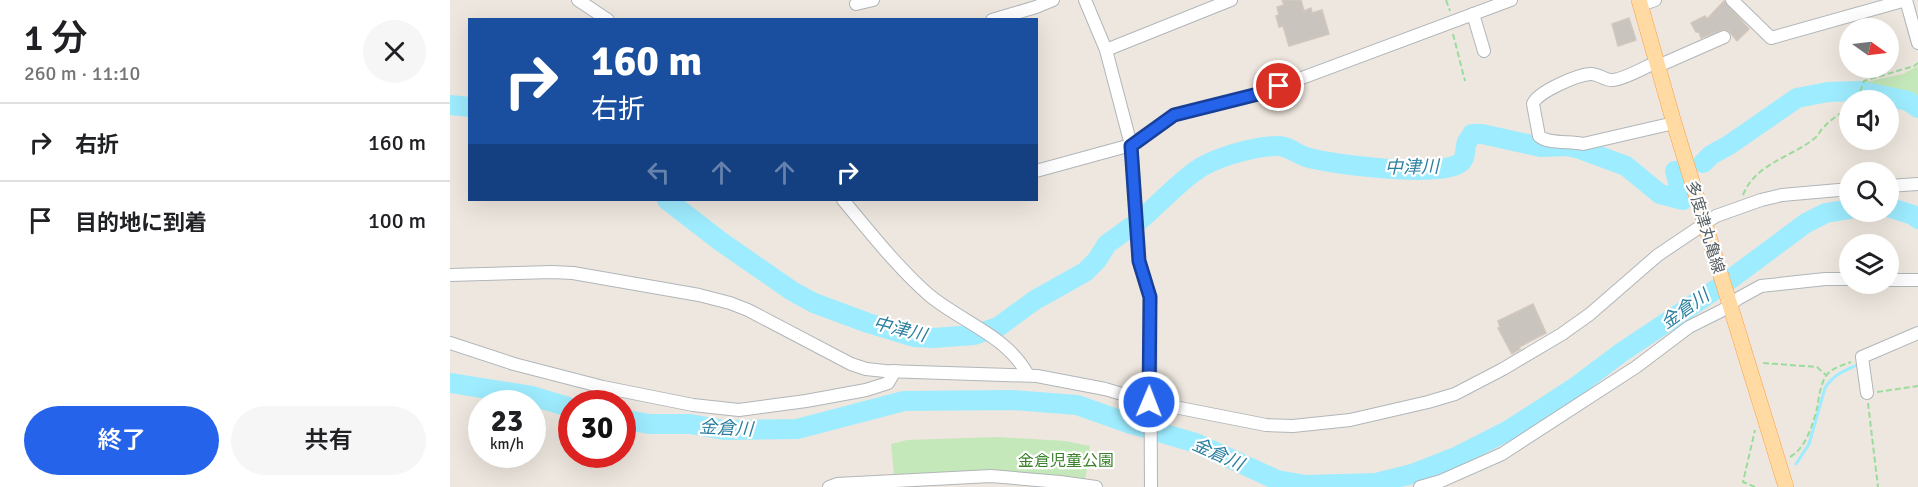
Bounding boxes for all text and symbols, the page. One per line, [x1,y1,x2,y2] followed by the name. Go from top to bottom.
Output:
[24,16,87,61] text: 1 分
[1839,18,1899,78] north arrow
[1839,18,1899,294] map controls
[363,20,426,83] button: close
[591,36,702,87] text: 160 m
[492,42,570,120] icon: right
[1253,60,1304,111] pin
[24,61,140,86] text: 260 m · 11:10
[1262,69,1295,102] icon: arrive
[1839,90,1899,150] button: sound
[591,93,645,126] text: 右折
[24,126,57,159] icon: right
[368,129,426,156] text: 160 m
[75,131,119,158] text: 右折
[1385,155,1441,178] water label: 中津川
[642,156,675,189] icon: left
[705,156,738,189] icon: ahead
[768,156,801,189] icon: ahead
[831,156,864,189] icon: right
[1839,162,1899,222] button: search
[1681,178,1729,276] street label: 多度津丸亀線
[24,204,57,237] icon: arrive
[368,207,426,234] text: 100 m
[75,209,207,236] text: 目的地に到着
[1839,234,1899,294] button: layers
[1657,283,1715,333] water label: 金倉川
[871,312,931,347] water label: 中津川
[1117,370,1181,434] position arrow
[558,390,636,468] speed limit sign: 30
[491,403,523,440] text: 23
[24,406,219,475] button: 終了
[231,406,426,475] button: 共有
[698,416,756,441] water label: 金倉川
[1189,433,1249,476] water label: 金倉川
[490,435,524,453] text: km/h
[1018,451,1114,471] park label: 金倉児童公園

